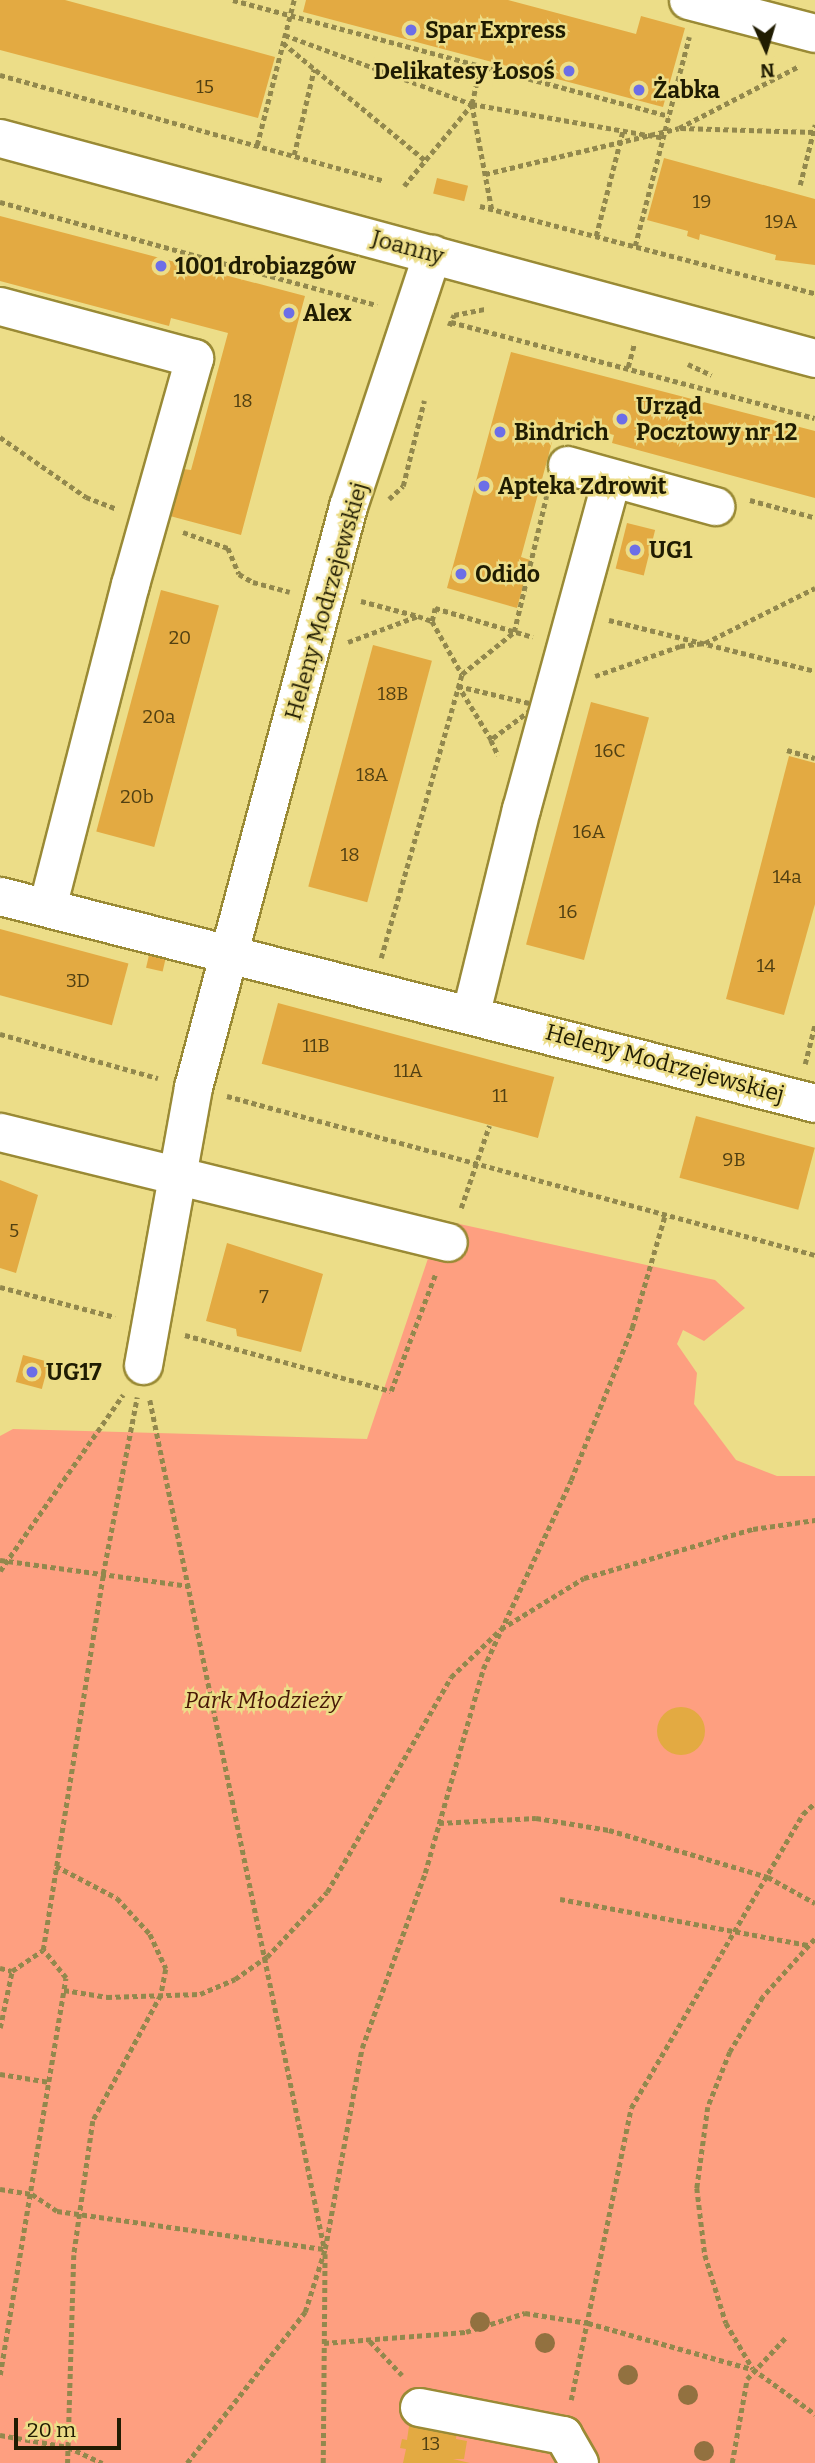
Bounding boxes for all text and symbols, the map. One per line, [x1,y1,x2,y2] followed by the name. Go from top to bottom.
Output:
[731,14,801,84] north arrow
[425,16,566,44] place label: Spar Express
[403,22,419,38] marker: Spar Express
[374,57,555,85] place label: Delikatesy Łosoś
[759,58,776,82] text: N
[561,63,577,79] marker: Delikatesy Łosoś
[196,76,214,98] house number: 15
[653,76,720,104] place label: Żabka
[631,82,647,98] marker: Żabka
[693,191,711,213] house number: 19
[765,211,797,233] house number: 19A
[369,224,447,270] street label: Joanny
[175,252,356,280] place label: 1001 drobiazgów
[153,258,169,274] marker: 1001 drobiazgów
[303,299,352,327] place label: Alex
[281,305,297,321] marker: Alex
[233,390,253,412] house number: 18
[636,392,797,446] place label: Urząd Pocztowy nr 12
[614,411,630,427] marker: Urząd Pocztowy nr 12
[514,418,609,446] place label: Bindrich
[492,424,508,440] marker: Bindrich
[498,472,667,500] place label: Apteka Zdrowit
[476,478,492,494] marker: Apteka Zdrowit
[279,479,373,723] street label: Heleny Modrzejewskiej
[649,536,692,564] place label: UG1
[627,542,643,558] marker: UG1
[475,560,540,588] place label: Odido
[453,566,469,582] marker: Odido
[169,627,191,649] house number: 20
[378,683,408,705] house number: 18B
[143,706,175,728] house number: 20a
[594,740,626,762] house number: 16C
[356,764,388,786] house number: 18A
[120,786,154,808] house number: 20b
[573,821,605,843] house number: 16A
[340,844,360,866] house number: 18
[772,866,802,888] house number: 14a
[559,901,577,923] house number: 16
[757,955,775,977] house number: 14
[66,970,90,992] house number: 3D
[543,1018,787,1108] street label: Heleny Modrzejewskiej
[302,1035,330,1057] house number: 11B
[394,1060,422,1082] house number: 11A
[492,1085,508,1107] house number: 11
[722,1149,746,1171] house number: 9B
[9,1220,19,1242] house number: 5
[259,1286,269,1308] house number: 7
[46,1358,102,1386] place label: UG17
[24,1364,40,1380] marker: UG17
[184,1686,342,1714] park label: Park Młodzieży
[18,2404,124,2448] scale bar
[27,2417,76,2443] text: 20 m
[422,2433,440,2455] house number: 13

